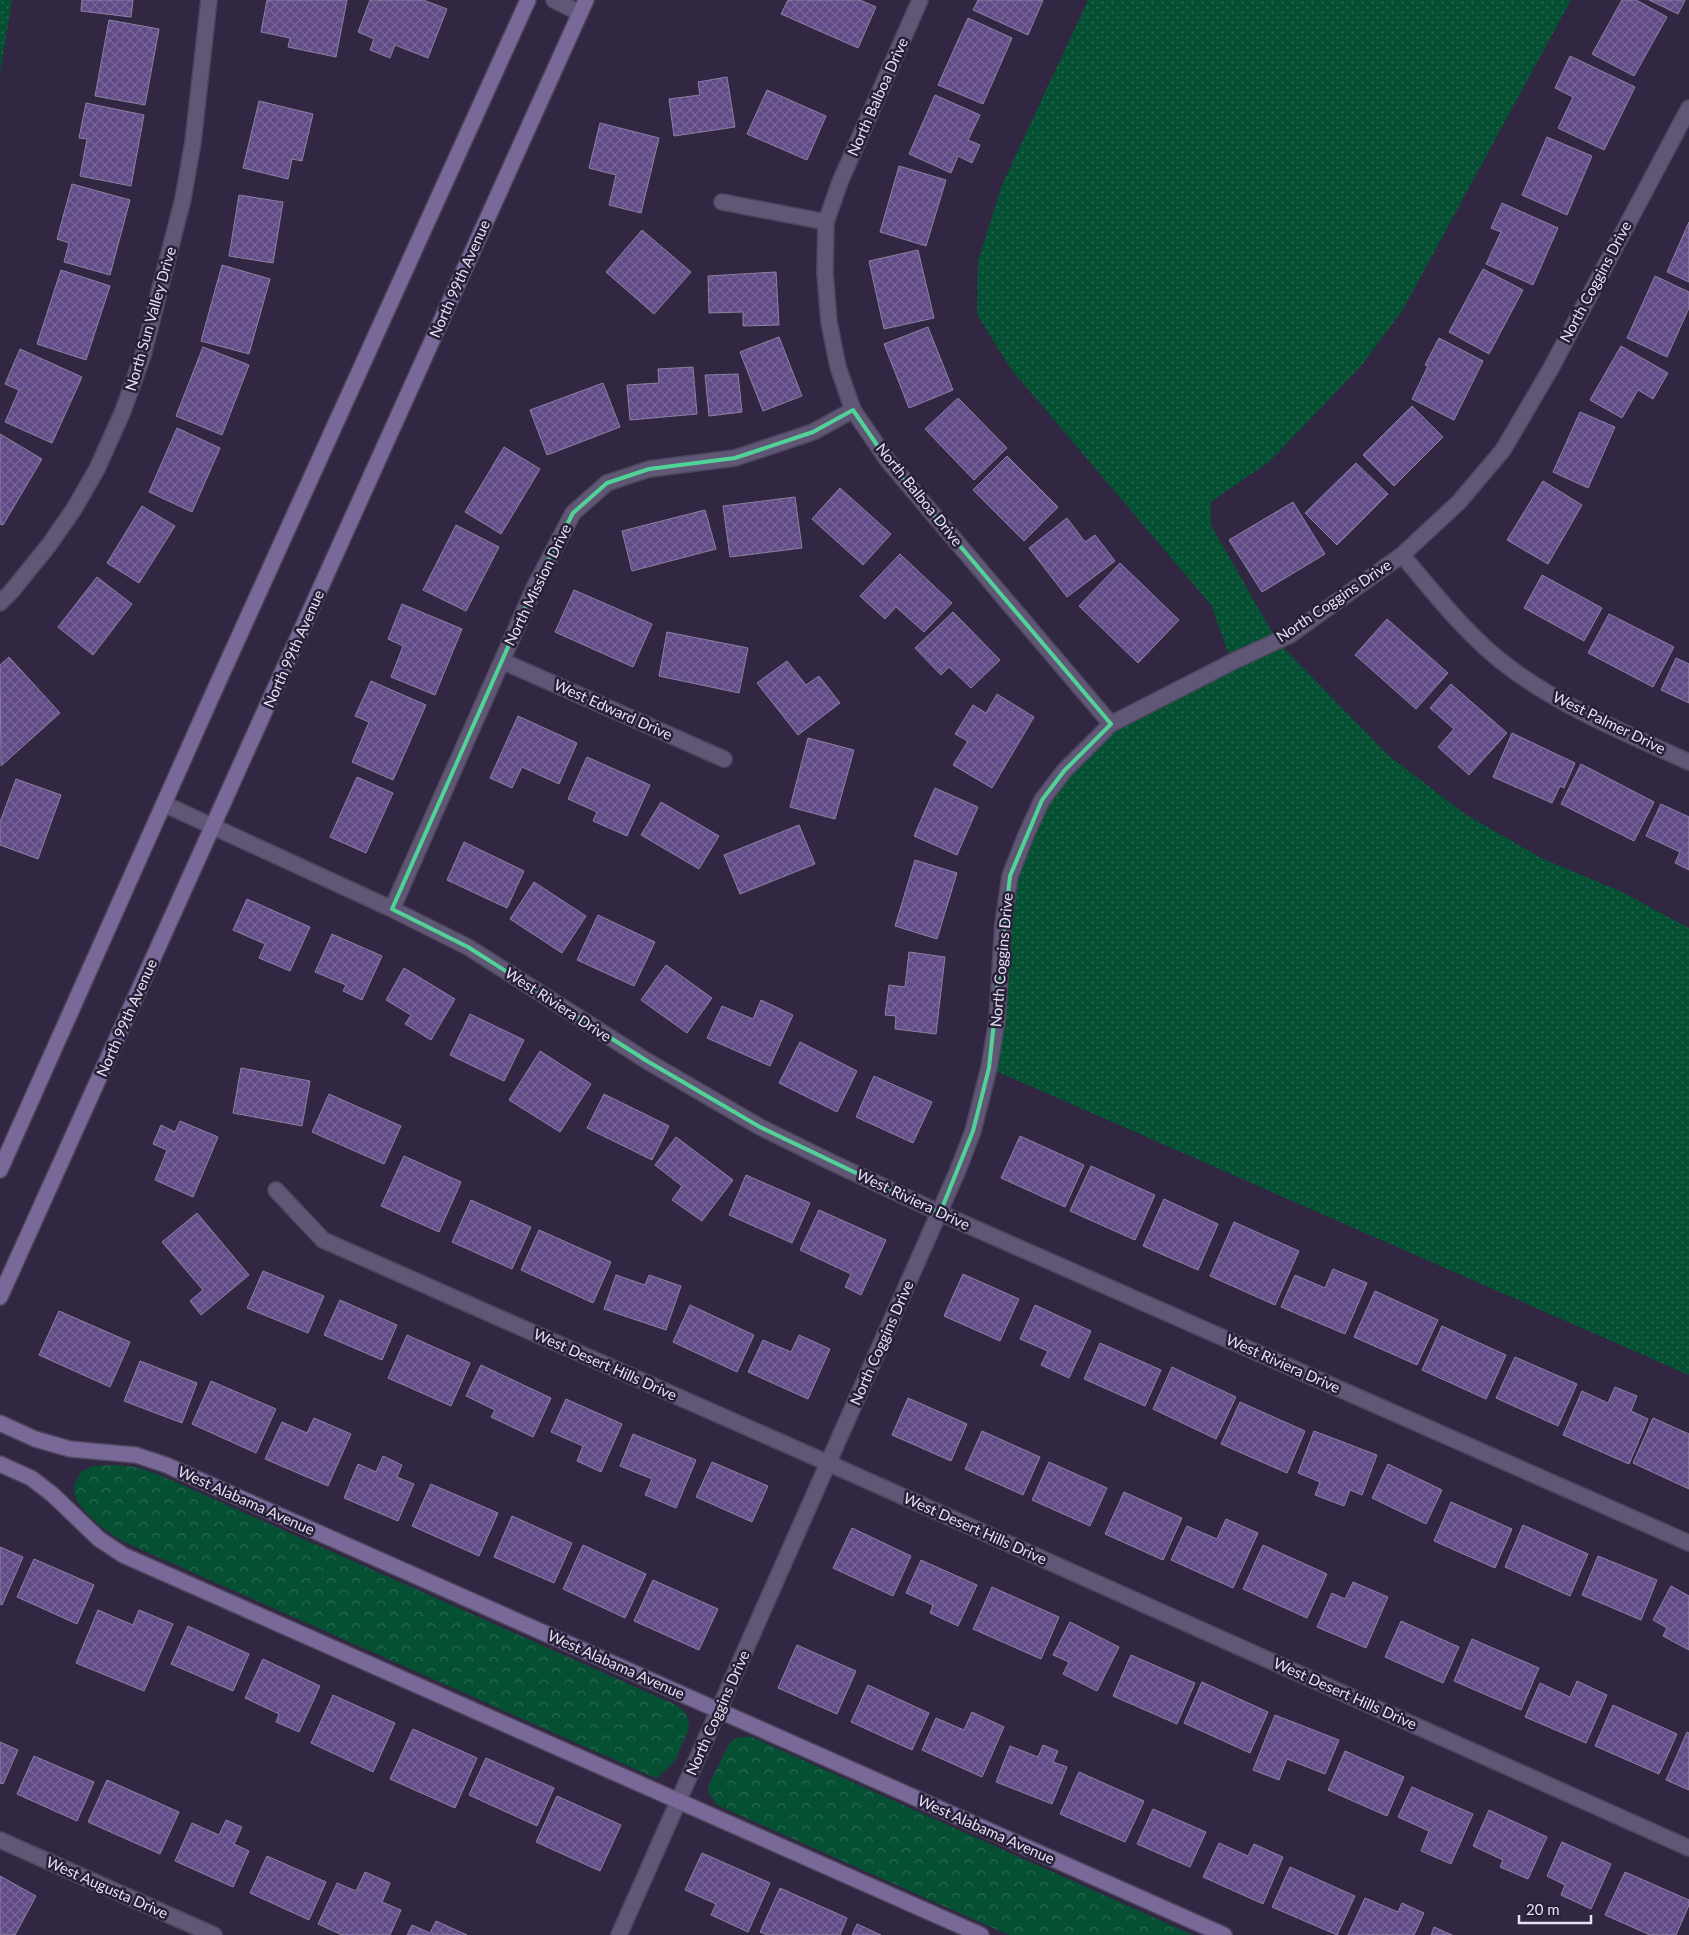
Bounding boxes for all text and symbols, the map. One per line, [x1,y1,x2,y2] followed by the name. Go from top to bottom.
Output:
[843,35,911,158] street label: North Balboa Drive
[425,217,493,340] street label: North 99th Avenue
[1556,218,1635,345] street label: North Coggins Drive
[121,245,179,393] street label: North Sun Valley Drive
[873,439,967,550] street label: North Balboa Drive
[500,521,574,648] street label: North Mission Drive
[1273,555,1394,645] street label: North Coggins Drive
[259,587,327,710] street label: North 99th Avenue
[552,675,675,743] street label: West Edward Drive
[1550,687,1669,757] street label: West Palmer Drive
[986,892,1016,1028] street label: North Coggins Drive
[92,956,160,1079] street label: North 99th Avenue
[502,963,615,1045] street label: West Riviera Drive
[854,1165,973,1233] street label: West Riviera Drive
[845,1277,917,1408] street label: North Coggins Drive
[531,1324,680,1404] street label: West Desert Hills Drive
[1224,1330,1343,1396] street label: West Riviera Drive
[175,1462,318,1538] street label: West Alabama Avenue
[901,1488,1050,1568] street label: West Desert Hills Drive
[545,1626,688,1702] street label: West Alabama Avenue
[681,1647,753,1778] street label: North Coggins Drive
[1271,1653,1420,1733] street label: West Desert Hills Drive
[915,1791,1058,1867] street label: West Alabama Avenue
[44,1852,171,1922] street label: West Augusta Drive
[1519,1892,1592,1924] scale bar
[1526,1900,1560,1918] text: 20 m

